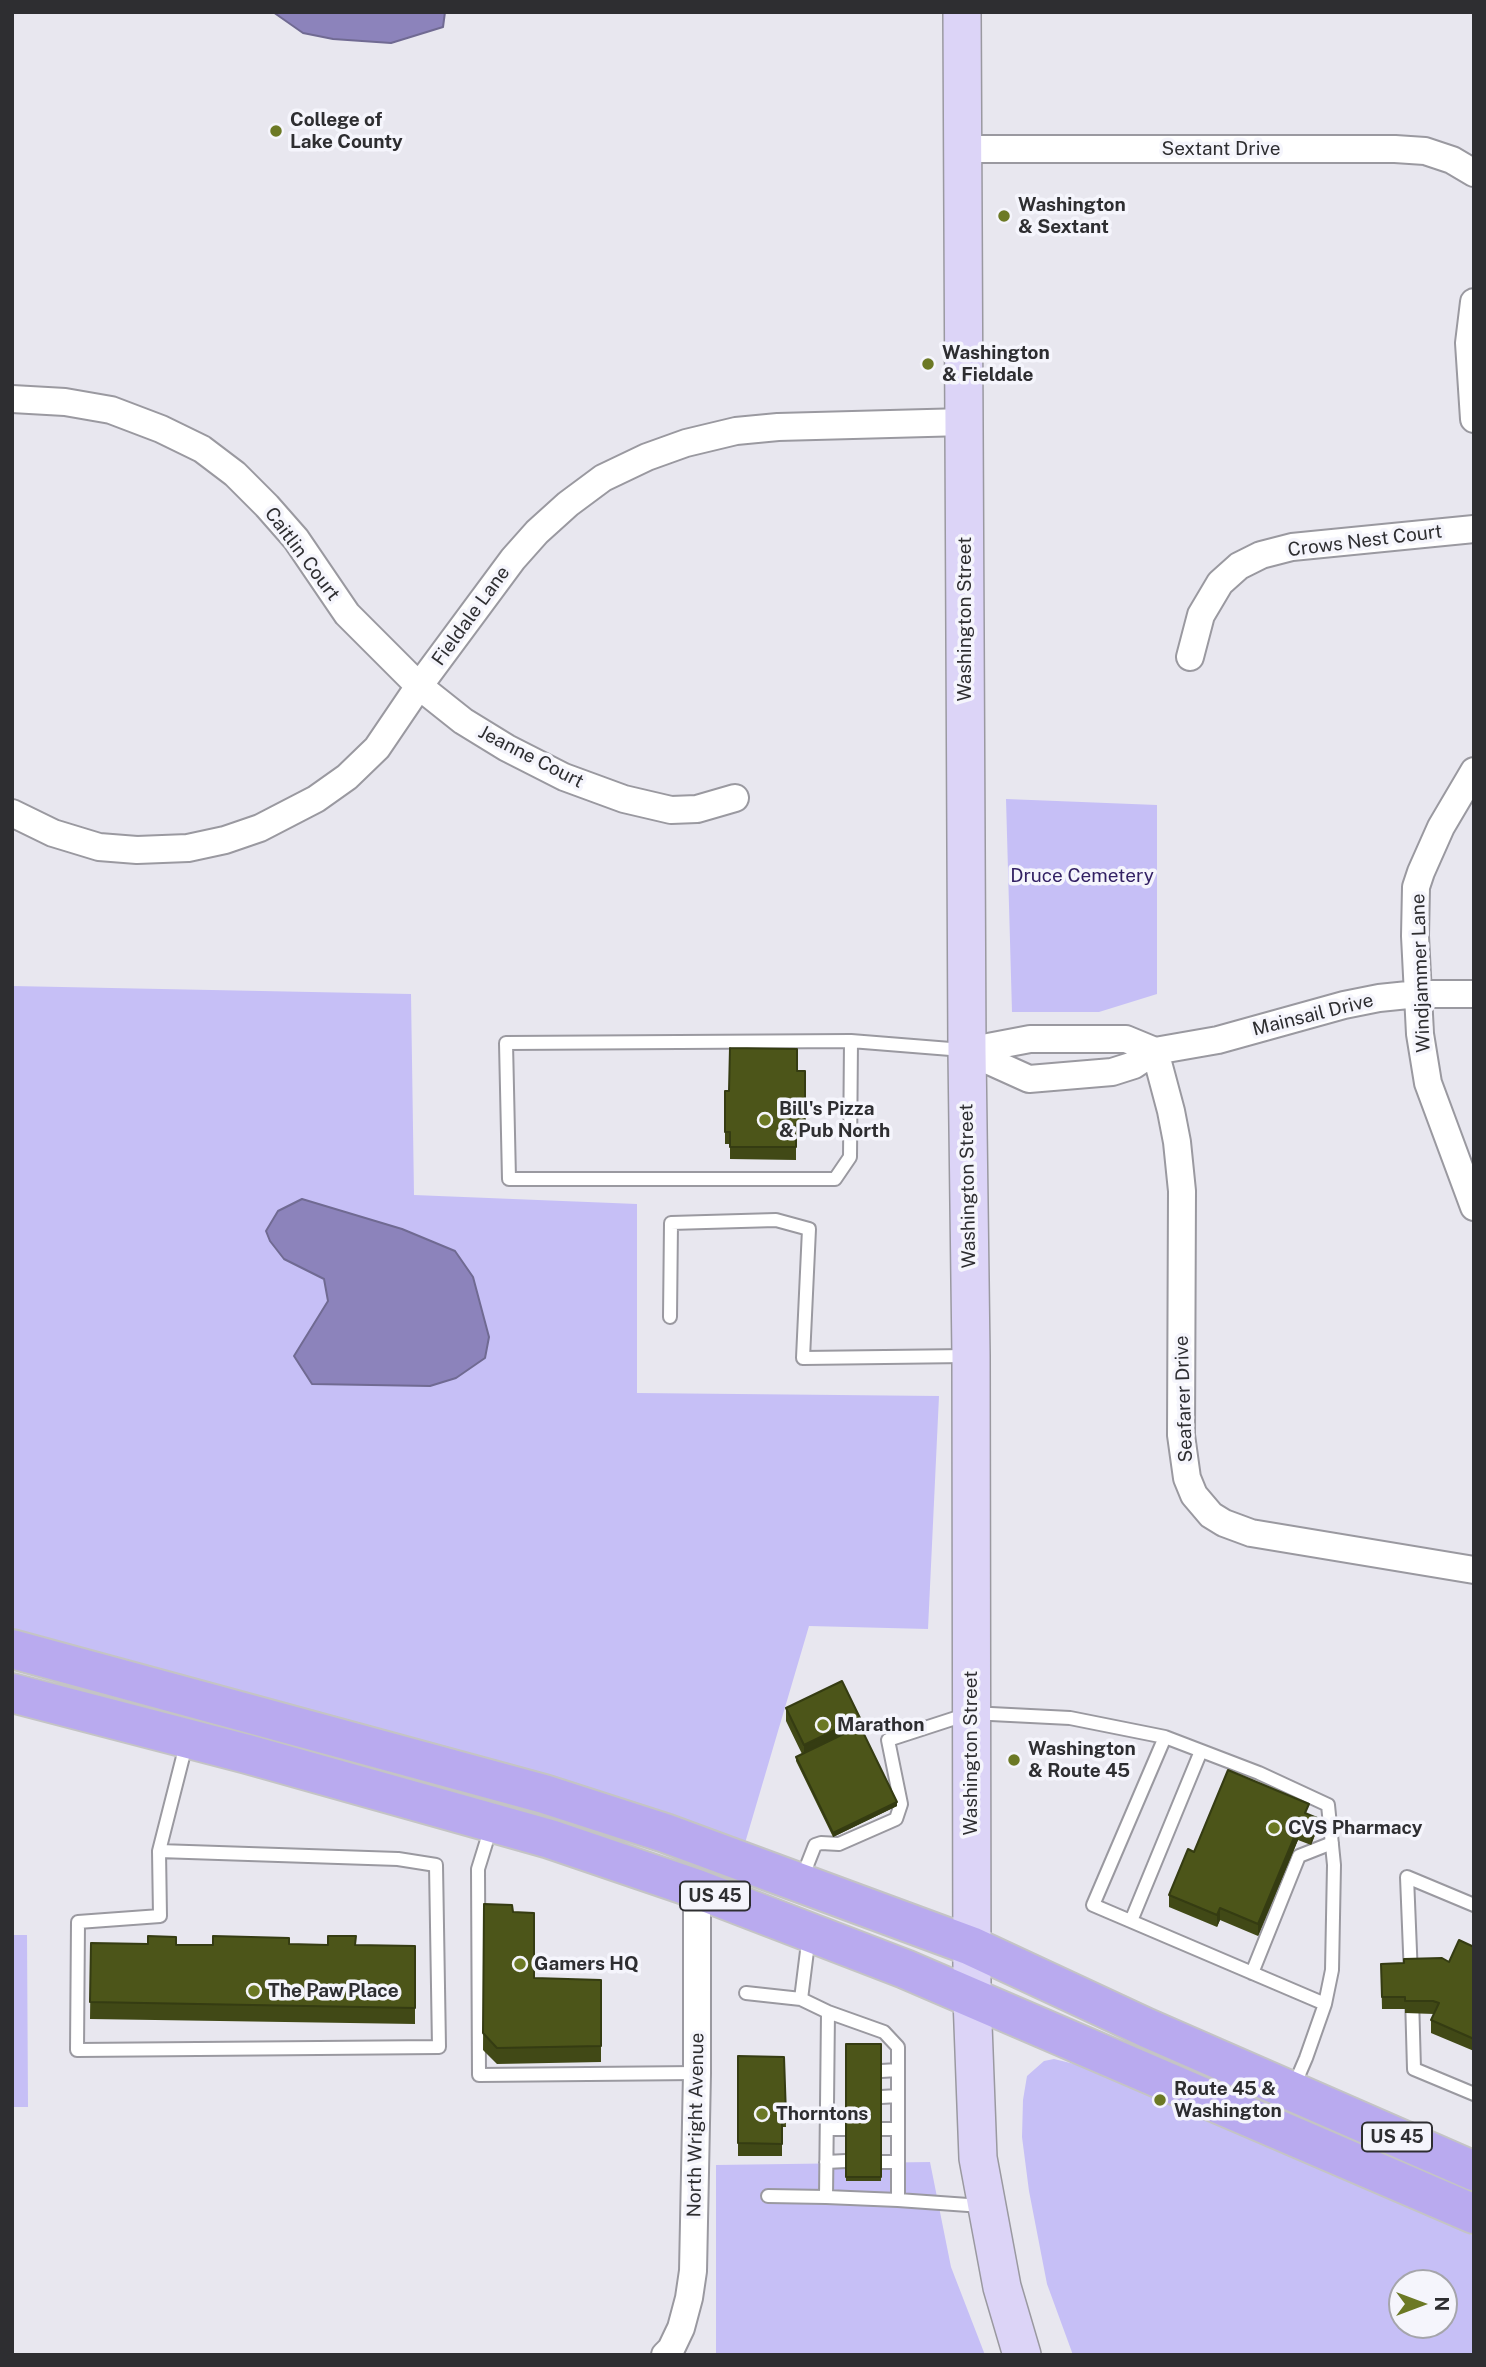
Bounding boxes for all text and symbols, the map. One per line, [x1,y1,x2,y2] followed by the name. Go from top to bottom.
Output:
[290,109,403,153] place label: College of Lake County
[268,123,284,139] marker: College of Lake County
[1162,138,1280,160] street label: Sextant Drive
[1018,194,1126,238] place label: Washington & Sextant
[996,208,1012,224] marker: Washington & Sextant
[942,342,1050,386] place label: Washington & Fieldale
[920,356,936,372] marker: Washington & Fieldale
[259,503,345,605] street label: Caitlin Court
[1286,520,1444,562] street label: Crows Nest Court
[954,537,976,701] street label: Washington Street
[427,562,515,670] street label: Fieldale Lane
[474,721,588,793] street label: Jeanne Court
[1010,865,1154,887] park label: Druce Cemetery
[1407,893,1435,1053] street label: Windjammer Lane
[1250,989,1376,1041] street label: Mainsail Drive
[779,1098,890,1142] place label: Bill's Pizza & Pub North
[955,1103,981,1269] street label: Washington Street
[757,1112,773,1128] marker: Bill's Pizza & Pub North
[1170,1335,1198,1463] street label: Seafarer Drive
[960,1671,982,1835] street label: Washington Street
[837,1714,925,1736] place label: Marathon
[815,1717,831,1733] marker: Marathon
[1028,1738,1136,1782] place label: Washington & Route 45
[1006,1752,1022,1768] marker: Washington & Route 45
[1288,1817,1422,1839] place label: CVS Pharmacy
[1266,1820,1282,1836] marker: CVS Pharmacy
[680,1882,750,1910] road number: US 45
[534,1953,639,1975] place label: Gamers HQ
[512,1956,528,1972] marker: Gamers HQ
[268,1980,399,2002] place label: The Paw Place
[246,1983,262,1999] marker: The Paw Place
[683,2032,709,2218] street label: North Wright Avenue
[1174,2078,1282,2122] place label: Route 45 & Washington
[1152,2092,1168,2108] marker: Route 45 & Washington
[776,2103,868,2125] place label: Thorntons
[754,2106,770,2122] marker: Thorntons
[1362,2122,1432,2152] road number: US 45
[1388,2269,1458,2339] north arrow
[1431,2297,1453,2311] text: N

